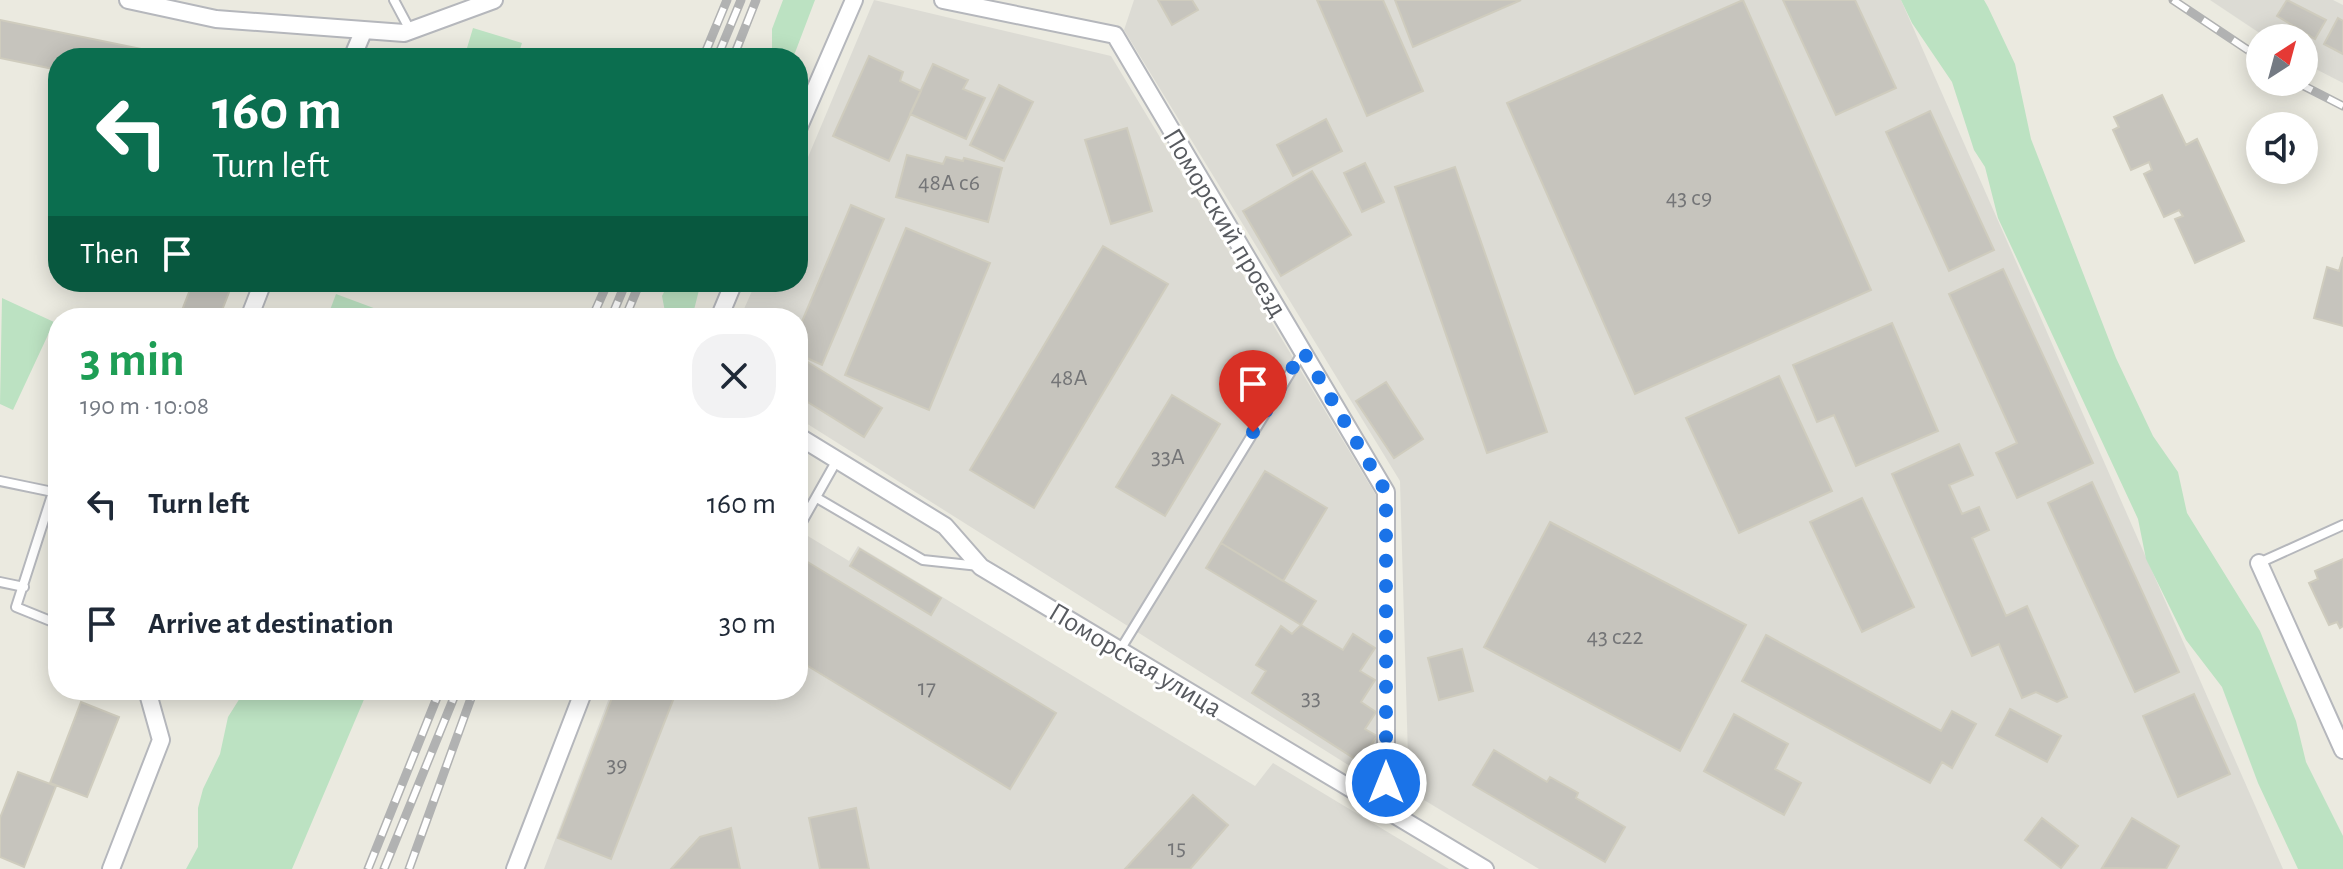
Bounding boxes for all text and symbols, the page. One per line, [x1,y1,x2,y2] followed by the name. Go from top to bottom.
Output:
[2246,24,2318,96] north arrow
[2246,24,2318,184] map controls
[80,80,184,184] icon: left
[212,83,342,139] text: 160 m
[2246,112,2318,184] button: sound
[1157,124,1292,322] street label: Поморский проезд
[212,148,329,184] text: Turn left
[918,171,980,195] house number: 48А с6
[1666,186,1712,210] house number: 43 с9
[155,232,199,276] icon: arrive
[80,239,139,269] text: Then
[692,334,776,418] button: close
[80,337,185,385] text: 3 min
[1219,350,1287,432] pin
[1231,362,1275,406] icon: arrive
[1050,366,1088,390] house number: 48А
[80,393,209,419] text: 190 m · 10:08
[1151,445,1185,469] house number: 33А
[80,482,124,526] icon: left
[148,489,249,519] text: Turn left
[707,489,776,519] text: 160 m
[1044,598,1227,723] street label: Поморская улица
[80,602,124,646] icon: arrive
[148,609,394,639] text: Arrive at destination
[719,609,776,639] text: 30 m
[1587,625,1644,649] house number: 43 с22
[918,676,936,700] house number: 17
[1301,686,1321,710] house number: 33
[1344,741,1428,825] position arrow
[606,753,628,777] house number: 39
[1168,836,1186,860] house number: 15

